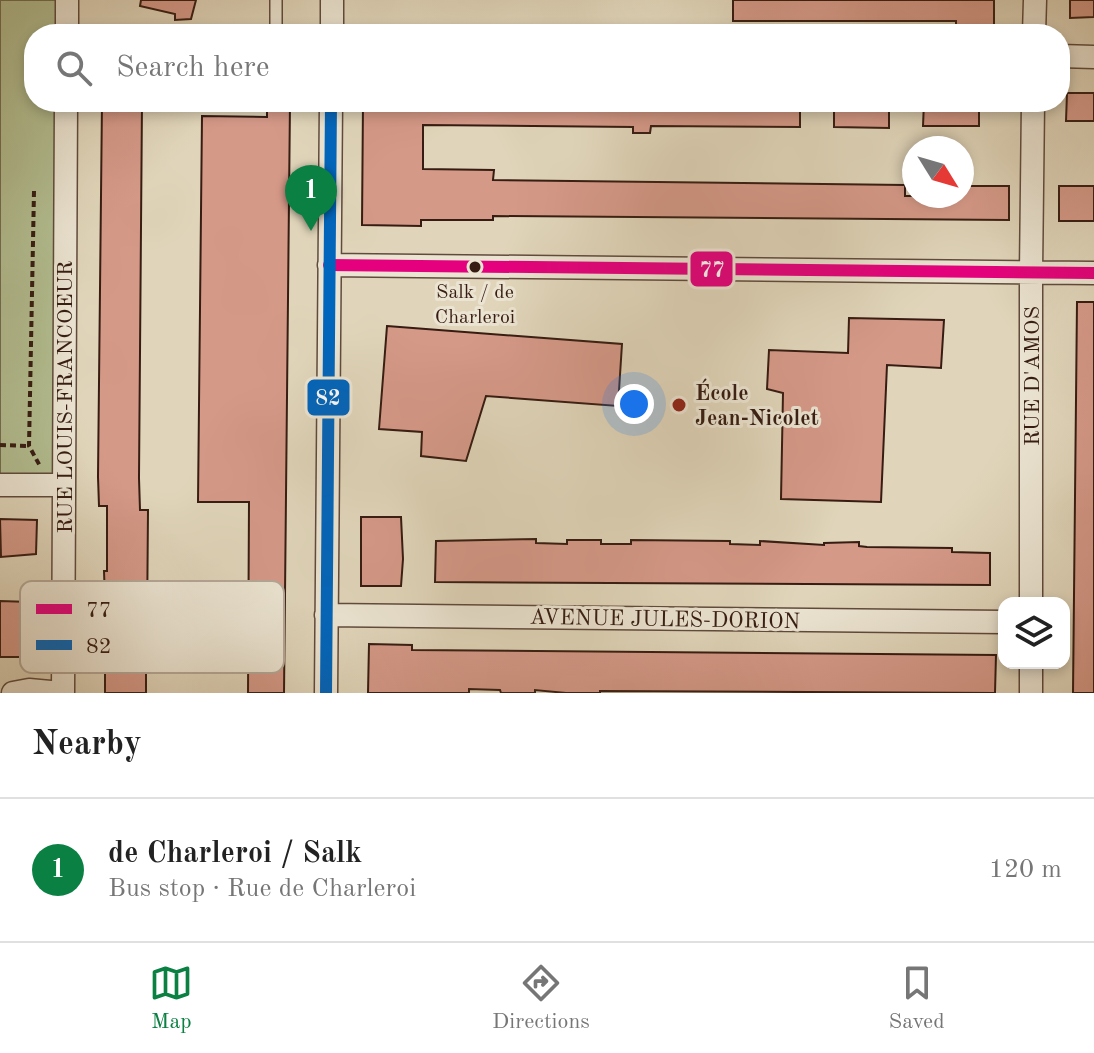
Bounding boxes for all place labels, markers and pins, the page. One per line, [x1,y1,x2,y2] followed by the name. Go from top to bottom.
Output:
[285,165,337,231] pin: 1
[467,259,483,275] marker: Salk / de Charleroi
[435,283,515,328] place label: Salk / de Charleroi
[695,378,819,430] place label: École Jean-Nicolet
[670,396,688,414] marker: École Jean-Nicolet

